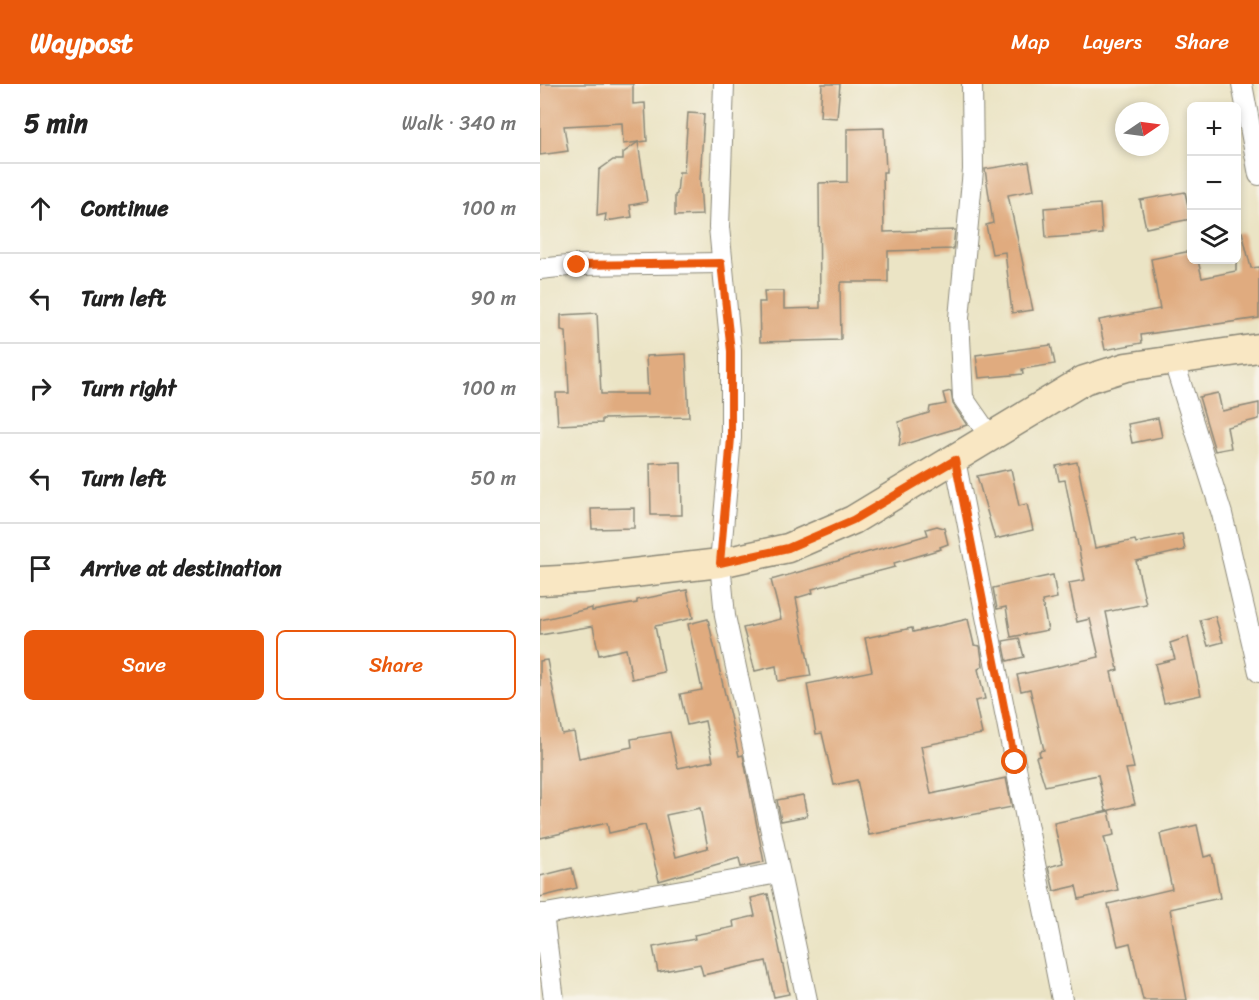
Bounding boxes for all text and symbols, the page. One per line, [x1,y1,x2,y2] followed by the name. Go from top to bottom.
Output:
[30,18,133,67] text: Waypost
[1011,23,1050,61] text: Map
[1083,23,1142,61] text: Layers
[1175,23,1229,61] text: Share
[24,100,88,146] text: 5 min
[1115,102,1169,156] north arrow
[1187,102,1241,264] map controls
[1187,102,1241,156] button: +
[402,106,516,141] text: Walk · 340 m
[1187,156,1241,210] button: −
[81,189,169,228] text: Continue
[462,191,516,226] text: 100 m
[24,192,57,225] icon: ahead
[1187,210,1241,264] button: layers
[563,251,589,277] route end
[81,279,166,318] text: Turn left
[471,281,516,316] text: 90 m
[24,282,57,315] icon: left
[81,369,176,408] text: Turn right
[462,371,516,406] text: 100 m
[24,372,57,405] icon: right
[81,459,166,498] text: Turn left
[471,461,516,496] text: 50 m
[24,462,57,495] icon: left
[81,549,282,588] text: Arrive at destination
[24,552,57,585] icon: arrive
[24,630,264,700] button: Save
[276,630,516,700] button: Share
[1001,748,1027,774] route start

